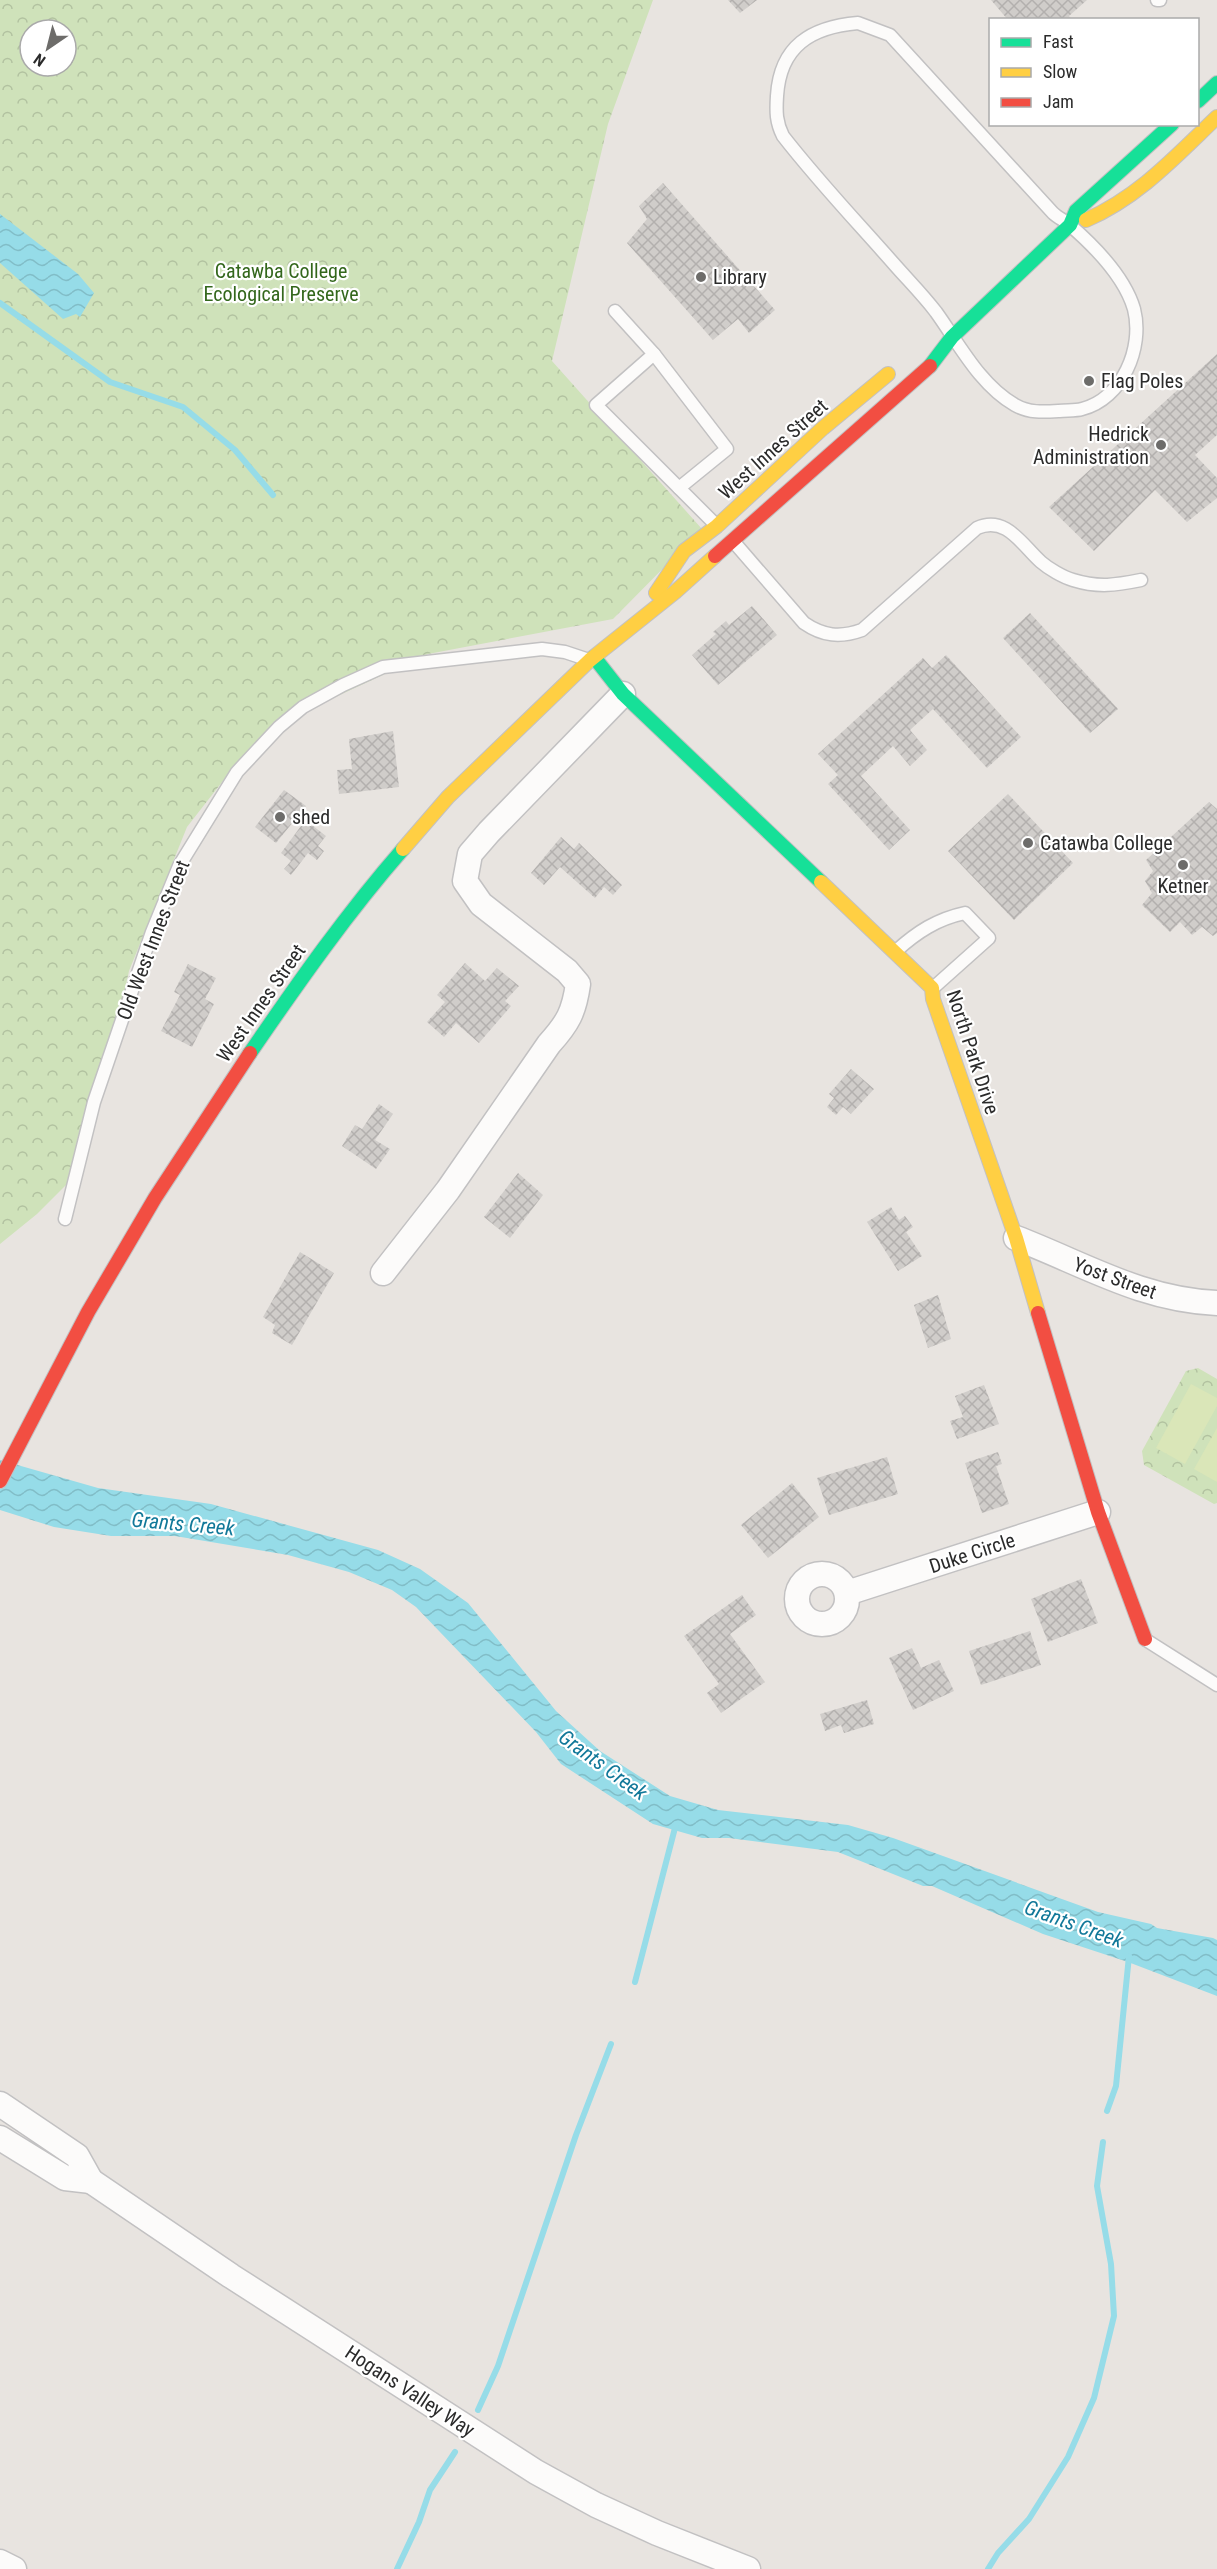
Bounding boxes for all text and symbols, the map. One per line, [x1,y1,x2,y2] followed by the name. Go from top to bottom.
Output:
[18,18,78,78] north arrow
[989,18,1199,126] legend
[1043,31,1074,52] text: Fast
[30,49,49,70] text: N
[1043,61,1078,82] text: Slow
[1043,91,1074,112] text: Jam
[203,259,359,306] park label: Catawba College Ecological Preserve
[713,265,767,289] place label: Library
[694,270,708,284] marker: Library
[1101,369,1183,393] place label: Flag Poles
[1082,374,1096,388] marker: Flag Poles
[714,394,832,504] street label: West Innes Street
[1033,422,1149,469] place label: Hedrick Administration
[1154,438,1168,452] marker: Hedrick Administration
[292,805,330,829] place label: shed
[273,810,287,824] marker: shed
[1040,831,1173,855] place label: Catawba College
[1021,836,1035,850] marker: Catawba College
[111,857,195,1023] street label: Old West Innes Street
[1176,858,1190,872] marker: Ketner
[1157,874,1209,898] place label: Ketner
[212,939,311,1067] street label: West Innes Street
[942,987,1004,1117] street label: North Park Drive
[1070,1252,1160,1304] street label: Yost Street
[130,1508,236,1541] water label: Grants Creek
[926,1528,1018,1578] street label: Duke Circle
[554,1725,653,1806] water label: Grants Creek
[1021,1895,1127,1953] water label: Grants Creek
[341,2340,479,2442] street label: Hogans Valley Way

